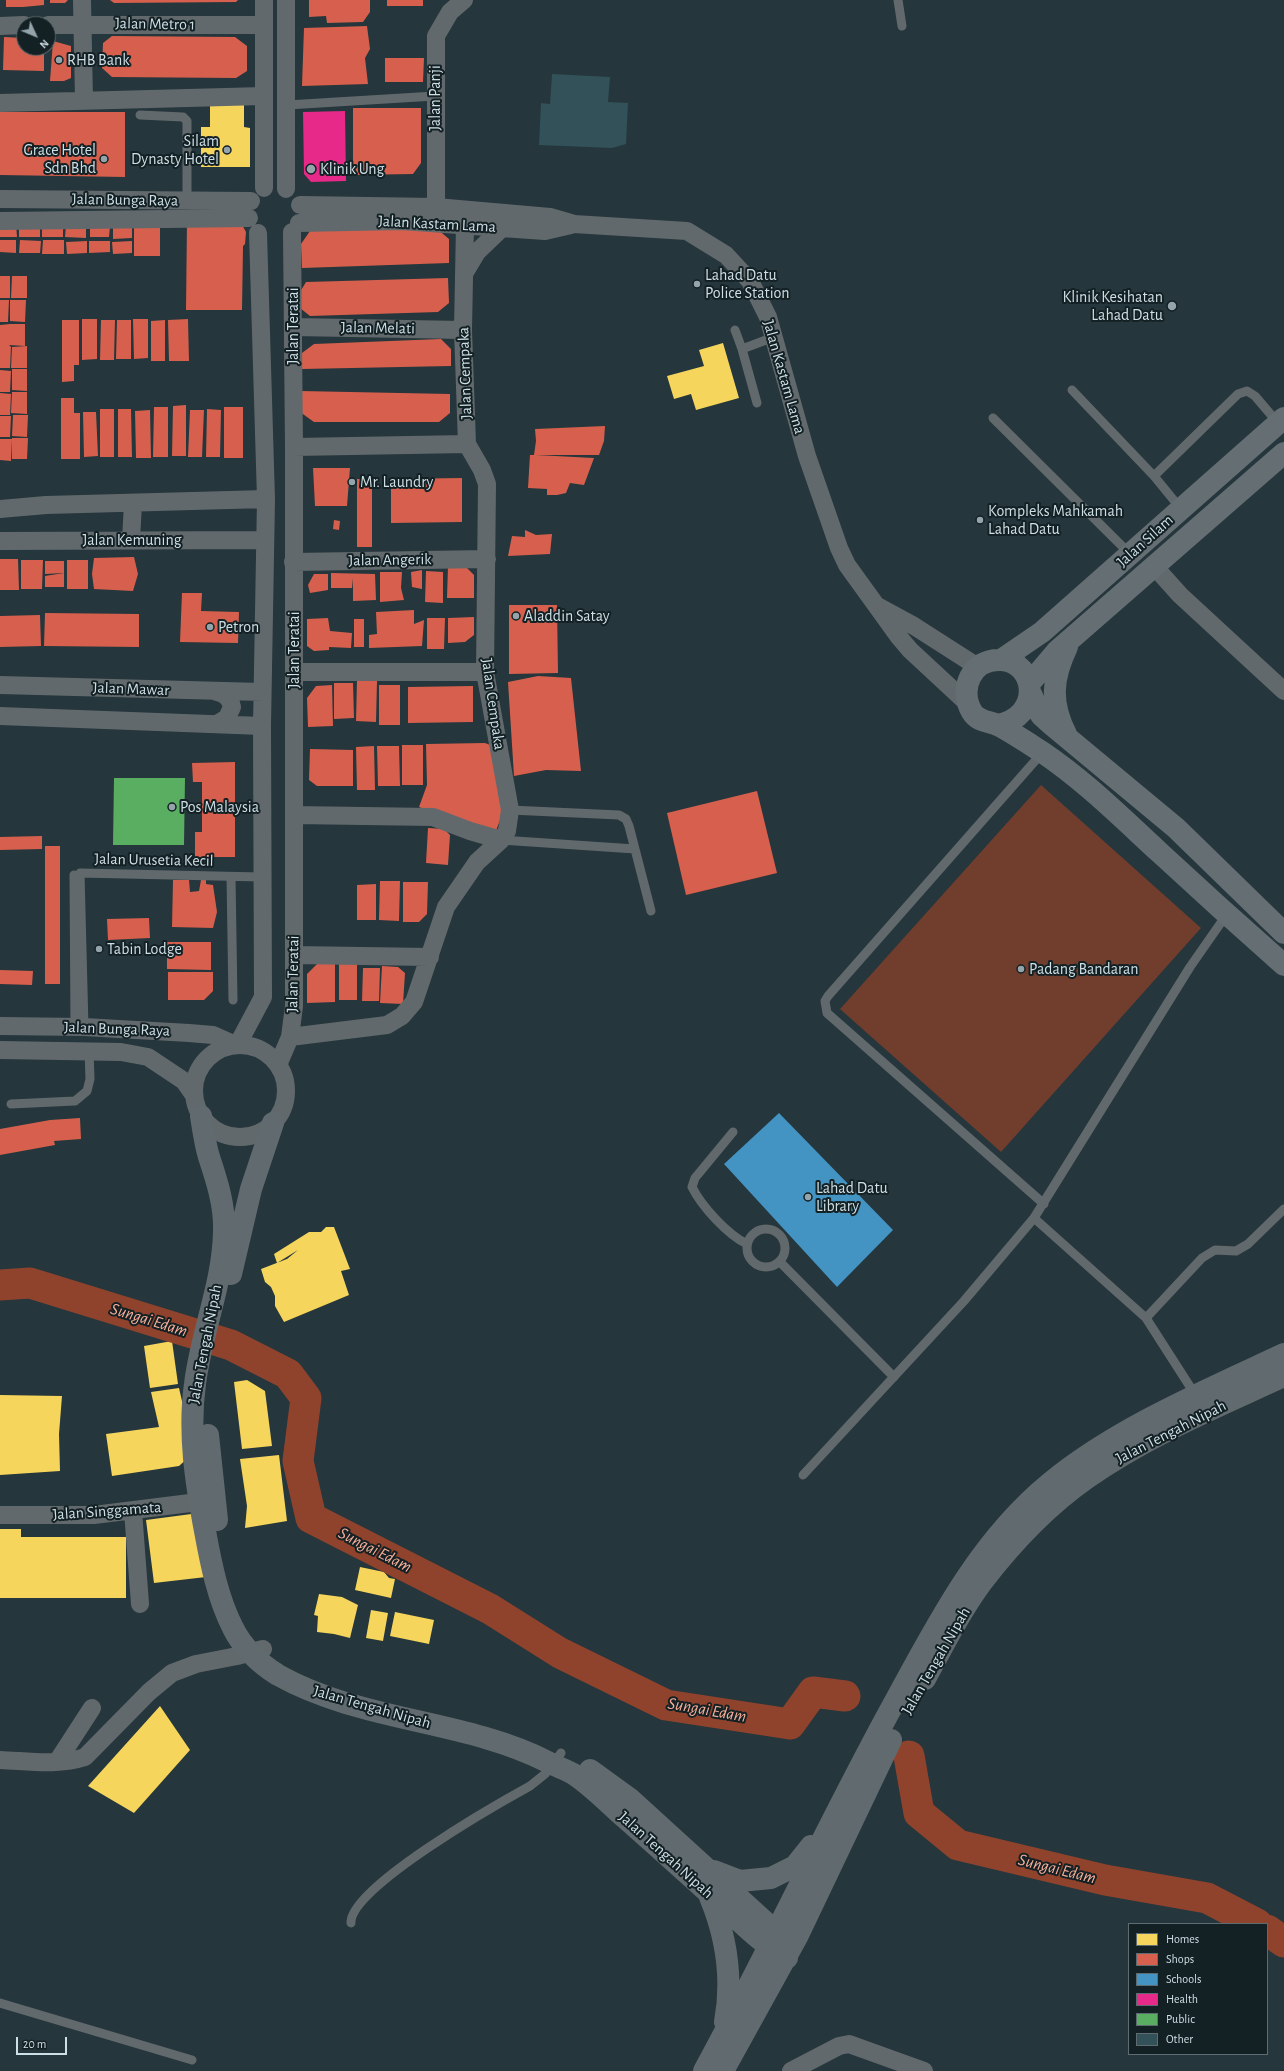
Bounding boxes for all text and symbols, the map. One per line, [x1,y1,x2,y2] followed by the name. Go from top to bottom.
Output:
[115,14,195,34] street label: Jalan Metro 1
[16,16,56,56] north arrow
[38,37,51,51] text: N
[67,50,129,70] place label: RHB Bank
[54,55,64,65] marker: RHB Bank
[425,65,445,131] street label: Jalan Panji
[131,131,219,169] place label: Silam Dynasty Hotel
[23,140,96,178] place label: Grace Hotel Sdn Bhd
[222,145,232,155] marker: Silam Dynasty Hotel
[99,154,109,164] marker: Grace Hotel Sdn Bhd
[320,159,384,179] place label: Klinik Ung
[305,163,317,175] marker: Klinik Ung
[72,189,178,211] street label: Jalan Bunga Raya
[378,211,496,237] street label: Jalan Kastam Lama
[705,265,789,303] place label: Lahad Datu Police Station
[692,279,702,289] marker: Lahad Datu Police Station
[283,287,303,365] street label: Jalan Teratai
[1063,287,1163,325] place label: Klinik Kesihatan Lahad Datu
[1166,300,1178,312] marker: Klinik Kesihatan Lahad Datu
[341,318,415,338] street label: Jalan Melati
[759,318,809,436] street label: Jalan Kastam Lama
[454,327,476,419] street label: Jalan Cempaka
[360,472,433,492] place label: Mr. Laundry
[347,477,357,487] marker: Mr. Laundry
[988,501,1123,539] place label: Kompleks Mahkamah Lahad Datu
[1113,511,1177,571] street label: Jalan Silam
[975,515,985,525] marker: Kompleks Mahkamah Lahad Datu
[83,530,181,550] street label: Jalan Kemuning
[348,550,432,570] street label: Jalan Angerik
[524,606,610,626] place label: Aladdin Satay
[284,611,304,689] street label: Jalan Teratai
[511,611,521,621] marker: Aladdin Satay
[218,617,259,637] place label: Petron
[205,622,215,632] marker: Petron
[477,657,509,751] street label: Jalan Cempaka
[92,678,170,700] street label: Jalan Mawar
[180,797,259,817] place label: Pos Malaysia
[167,802,177,812] marker: Pos Malaysia
[94,849,214,871] street label: Jalan Urusetia Kecil
[283,935,303,1013] street label: Jalan Teratai
[107,939,182,959] place label: Tabin Lodge
[94,944,104,954] marker: Tabin Lodge
[1029,959,1139,979] place label: Padang Bandaran
[1016,964,1026,974] marker: Padang Bandaran
[64,1018,170,1040] street label: Jalan Bunga Raya
[816,1178,888,1216] place label: Lahad Datu Library
[803,1192,813,1202] marker: Lahad Datu Library
[184,1283,226,1405] street label: Jalan Tengah Nipah
[108,1299,190,1341] water label: Sungai Edam
[1113,1396,1229,1468] street label: Jalan Tengah Nipah
[52,1498,162,1524] street label: Jalan Singgamata
[335,1523,415,1577] water label: Sungai Edam
[897,1604,975,1718] street label: Jalan Tengah Nipah
[311,1681,433,1733] street label: Jalan Tengah Nipah
[666,1693,748,1727] water label: Sungai Edam
[615,1807,717,1903] street label: Jalan Tengah Nipah
[1016,1850,1098,1888] water label: Sungai Edam
[1128,1923,1268,2055] legend
[1166,1933,1199,1945] text: Homes
[1166,1953,1194,1965] text: Shops
[1166,1973,1201,1985] text: Schools
[1166,1993,1198,2005] text: Health
[1166,2013,1195,2025] text: Public
[18,2029,69,2055] scale bar
[1166,2033,1193,2045] text: Other
[23,2038,46,2050] text: 20 m

